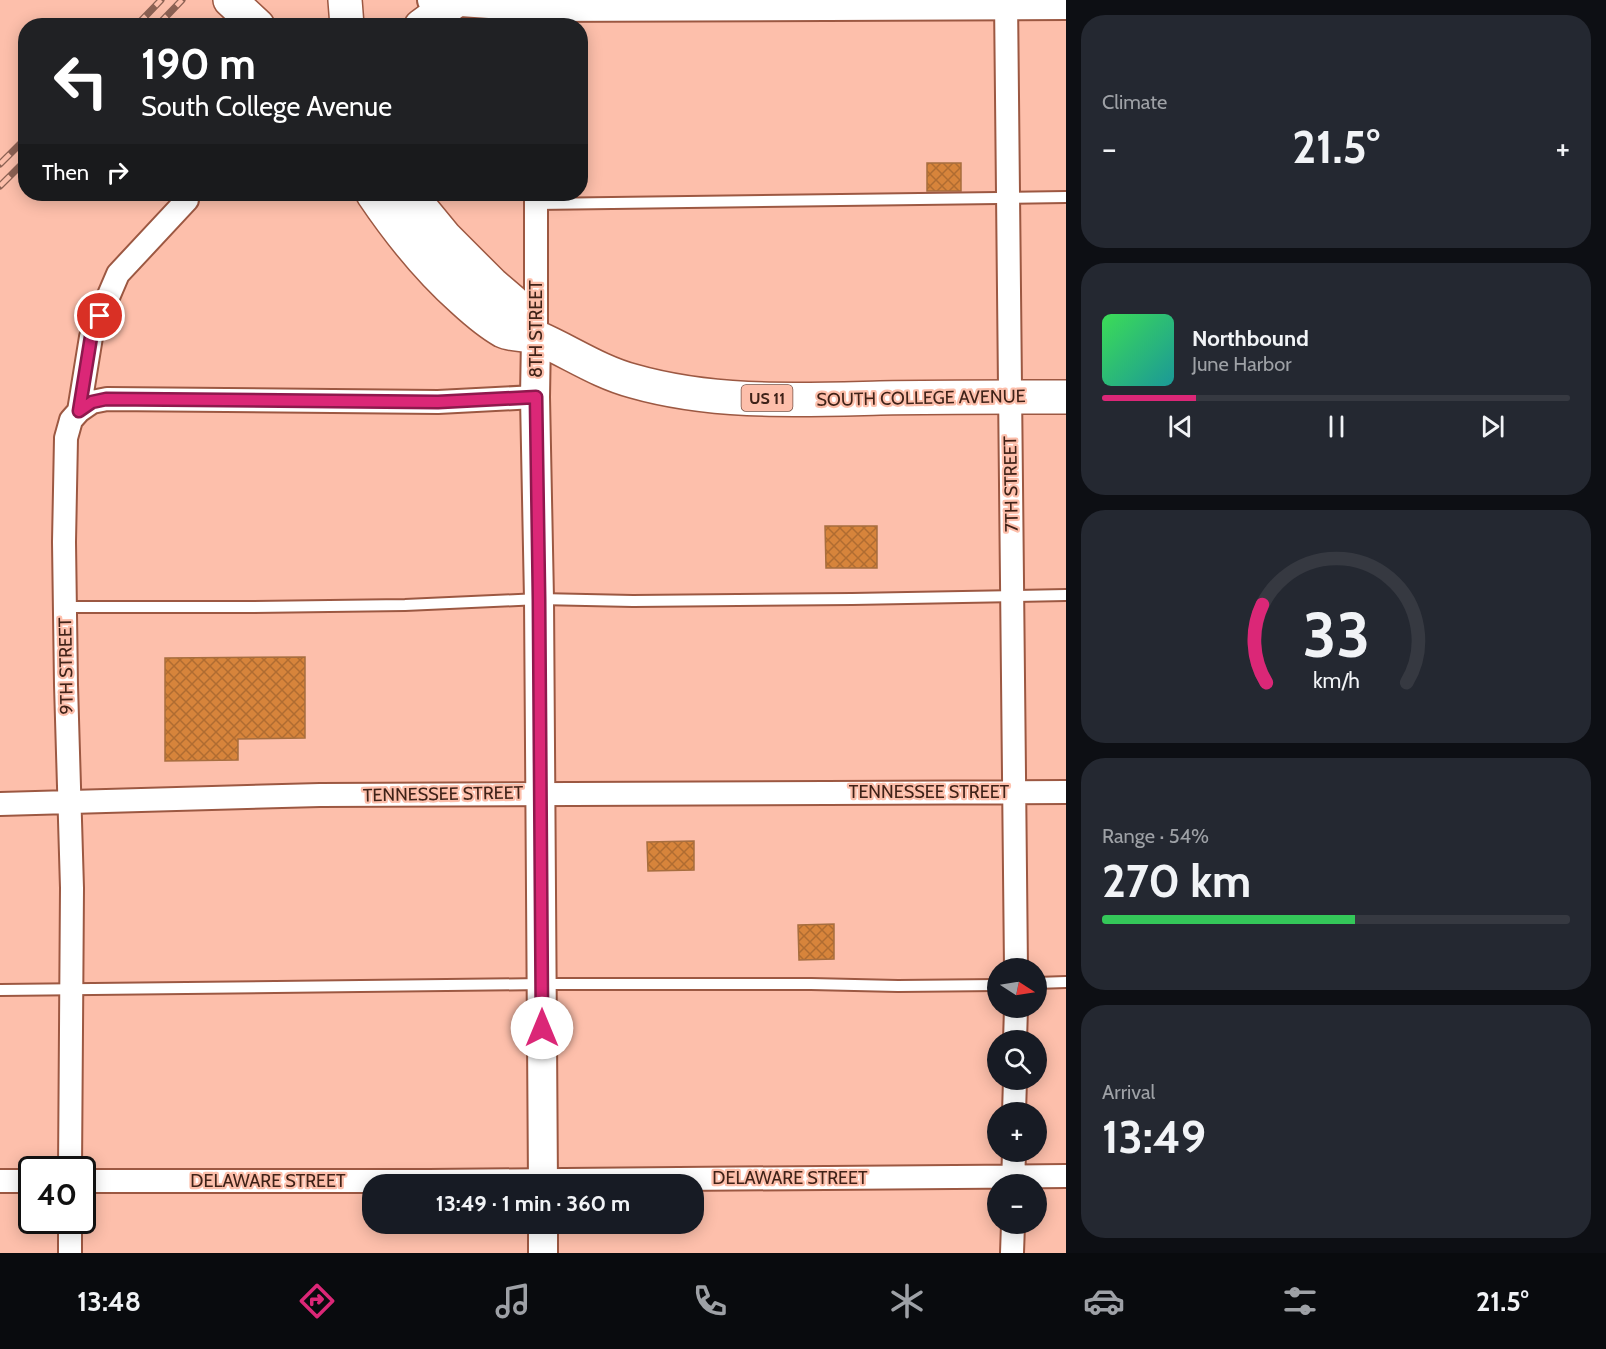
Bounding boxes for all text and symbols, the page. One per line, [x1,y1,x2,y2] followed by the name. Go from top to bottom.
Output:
[141,38,256,90] text: 190 m
[42,42,120,120] icon: left
[141,90,392,123] text: South College Avenue
[1102,90,1167,114] text: Climate
[1292,120,1380,174] text: 21.5°
[1102,128,1117,168] text: −
[1555,128,1570,168] text: +
[101,156,134,189] icon: right
[42,159,89,186] text: Then
[525,280,547,378] street label: 8TH STREET
[74,290,125,341] pin
[83,299,116,332] icon: arrive
[1192,325,1309,352] text: Northbound
[1192,352,1292,376] text: June Harbor
[742,385,792,411] road number: US 11
[816,385,1026,411] street label: SOUTH COLLEGE AVENUE
[1164,410,1197,443] icon: previous
[1320,410,1353,443] icon: pause
[1476,410,1509,443] icon: next
[999,435,1023,532] street label: 7TH STREET
[1302,598,1370,674] text: 33
[54,617,78,715] street label: 9TH STREET
[1313,668,1359,694] text: km/h
[849,781,1010,803] street label: TENNESSEE STREET
[363,782,524,806] street label: TENNESSEE STREET
[1102,824,1209,848] text: Range · 54%
[1102,854,1251,908] text: 270 km
[987,958,1047,1018] north arrow
[987,958,1047,1234] map controls
[510,996,574,1060] position arrow
[987,1030,1047,1090] button: search
[1102,1080,1155,1104] text: Arrival
[987,1102,1047,1162] button: +
[1102,1110,1206,1164] text: 13:49
[18,1156,96,1234] speed limit sign: 40
[712,1167,868,1189] street label: DELAWARE STREET
[190,1170,346,1192] street label: DELAWARE STREET
[987,1174,1047,1234] button: −
[436,1190,630,1217] text: 13:49 · 1 min · 360 m
[296,1280,338,1322] icon: directions
[492,1280,534,1322] icon: music
[689,1280,731,1322] icon: phone
[886,1280,928,1322] icon: climate
[1083,1280,1125,1322] icon: car
[1279,1280,1321,1322] icon: filters
[77,1285,141,1318] text: 13:48
[1476,1285,1529,1318] text: 21.5°

